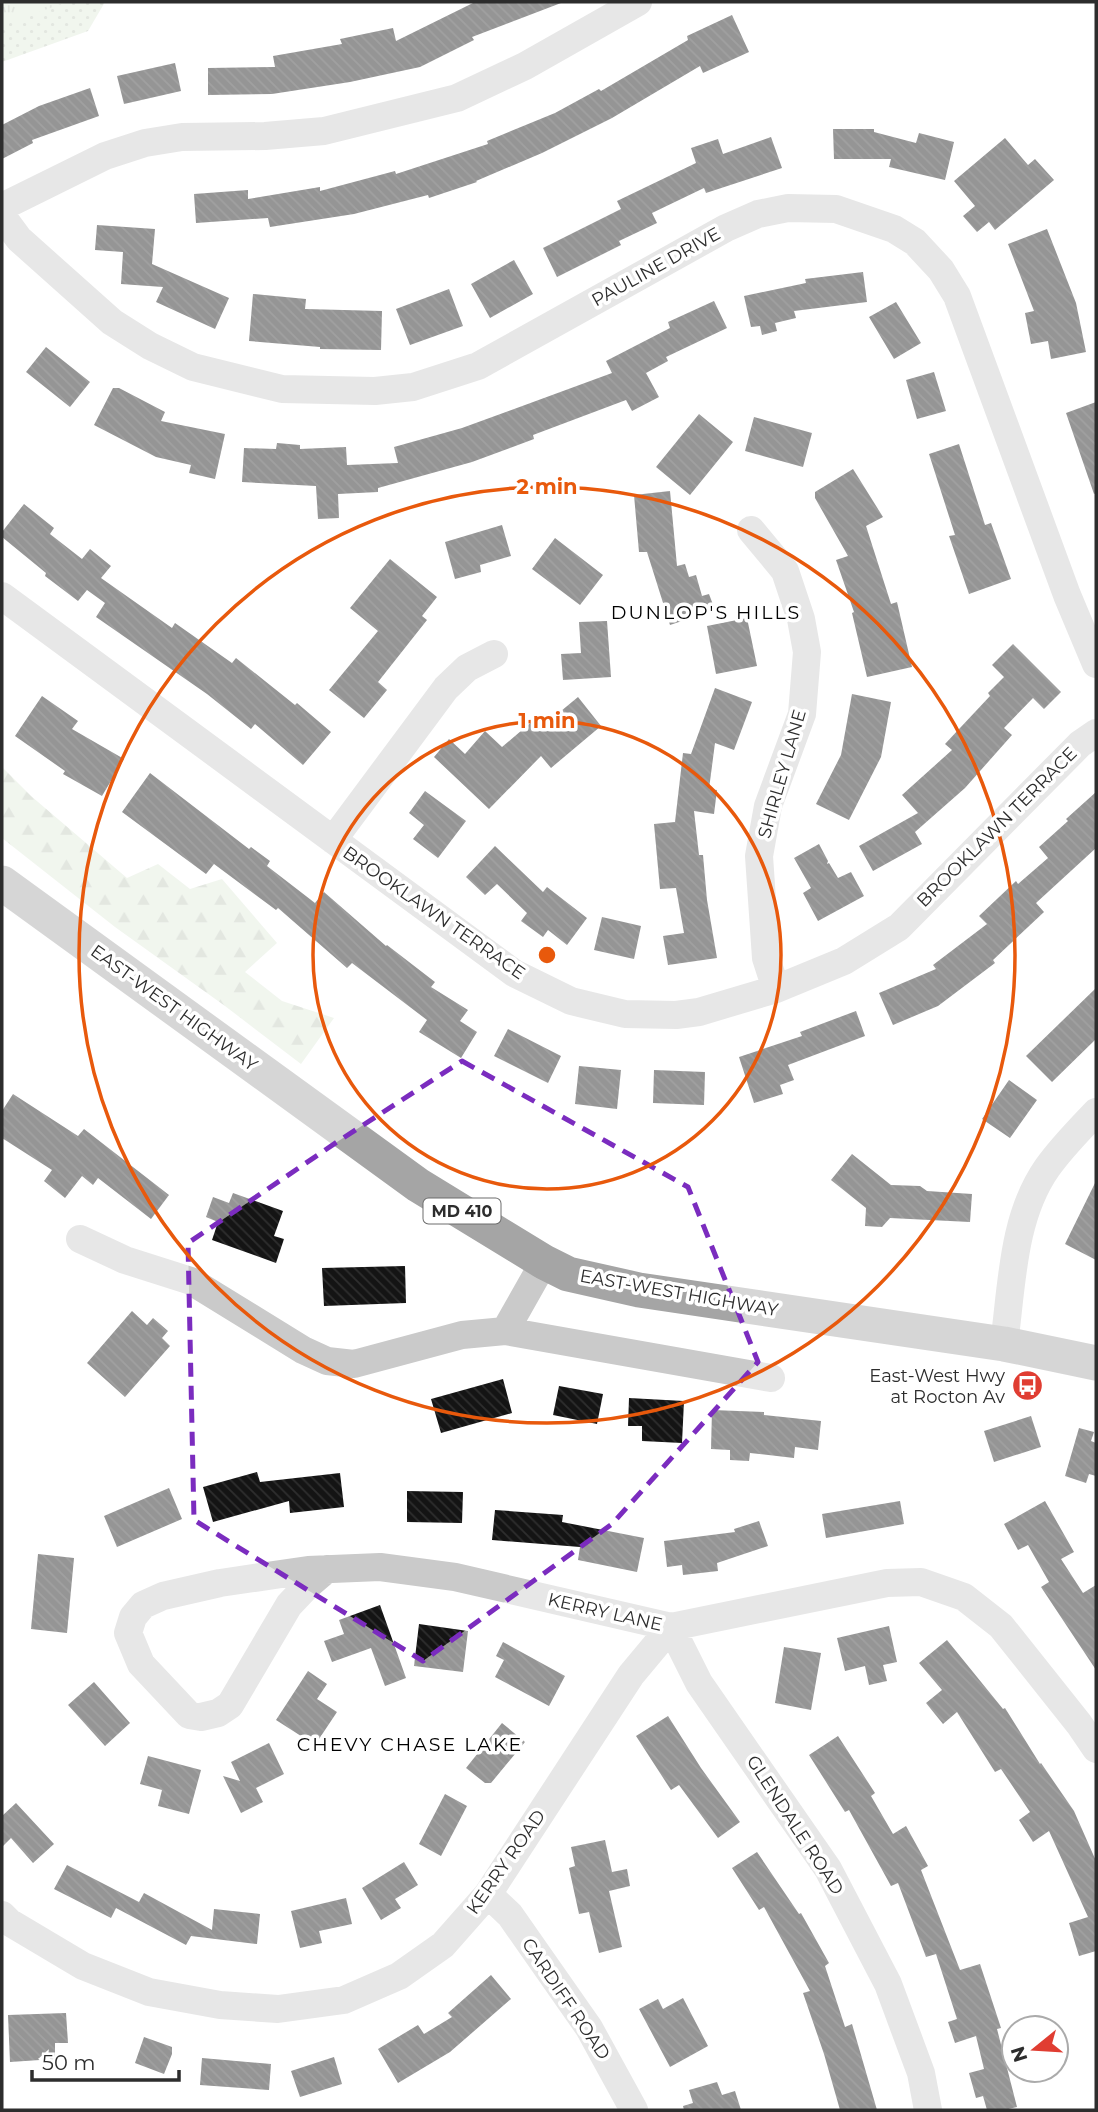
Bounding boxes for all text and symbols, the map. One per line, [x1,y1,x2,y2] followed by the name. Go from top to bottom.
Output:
[588,223,724,311] street label: PAULINE DRIVE
[516,474,578,499] text: 2 min
[611,601,801,624] district label: DUNLOP'S HILLS
[753,707,811,841] street label: SHIRLEY LANE
[518,708,576,733] text: 1 min
[912,742,1082,912] street label: BROOKLAWN TERRACE
[339,842,529,984] street label: BROOKLAWN TERRACE
[86,940,262,1076] street label: EAST-WEST HIGHWAY
[535,943,559,967] centre of rings
[424,1198,500,1224] road number: MD 410
[578,1265,780,1321] street label: EAST-WEST HIGHWAY
[869,1365,1005,1408] place label: East-West Hwy at Rocton Av
[1011,1369,1045,1403] bus stop icon: East-West Hwy at Rocton Av
[546,1588,664,1636] street label: KERRY LANE
[297,1733,523,1756] district label: CHEVY CHASE LAKE
[742,1751,848,1899] street label: GLENDALE ROAD
[462,1805,550,1919] street label: KERRY ROAD
[517,1934,615,2064] street label: CARDIFF ROAD
[1000,2014,1070,2084] north arrow
[32,2038,178,2082] scale bar
[1006,2043,1033,2065] text: N
[42,2050,96,2075] text: 50 m

